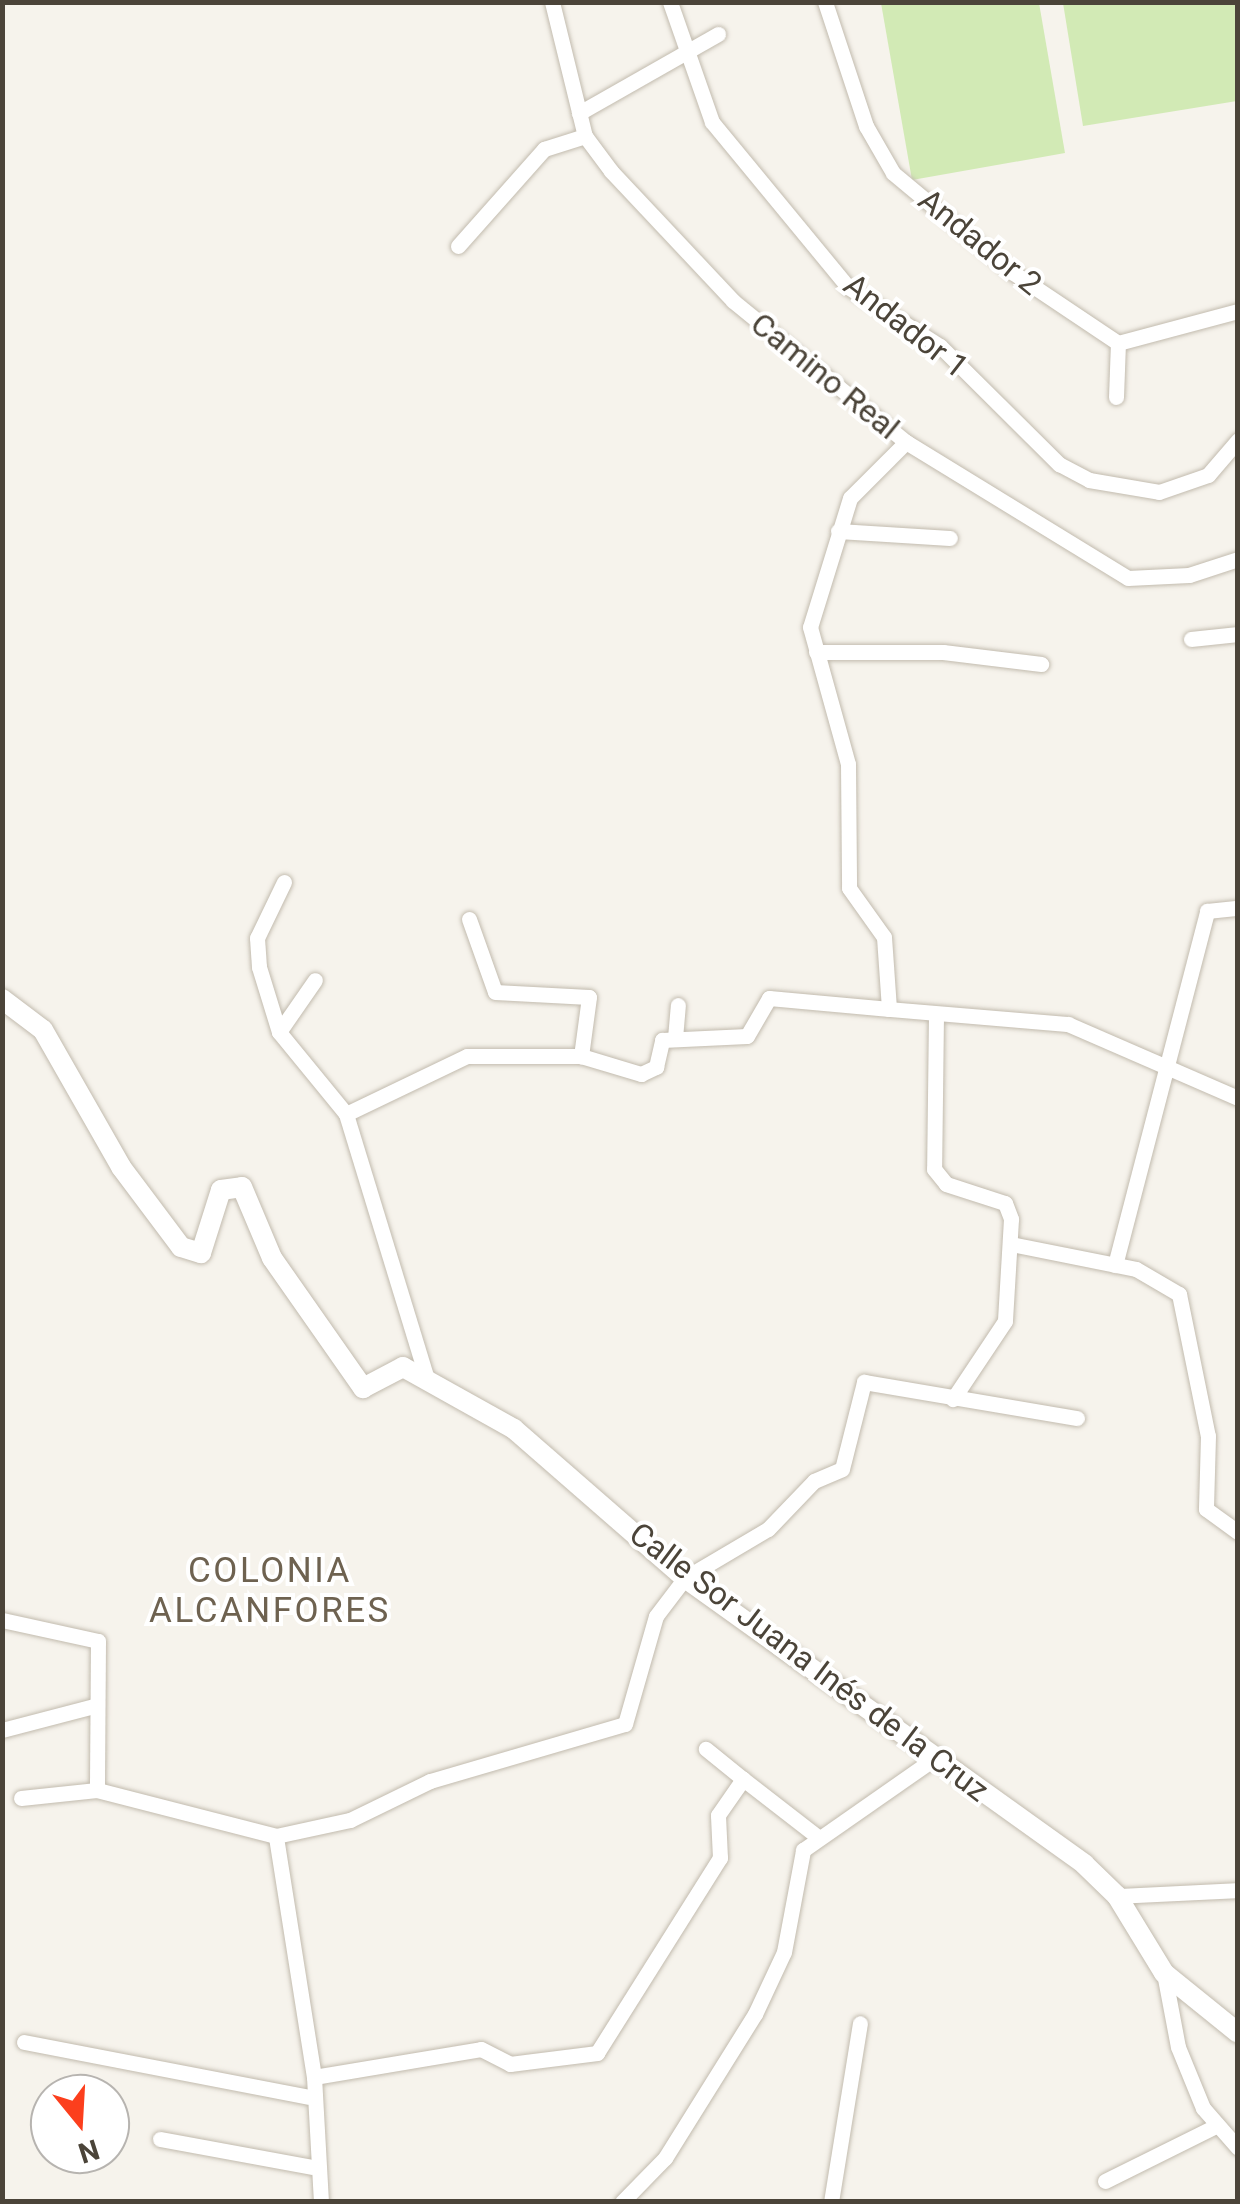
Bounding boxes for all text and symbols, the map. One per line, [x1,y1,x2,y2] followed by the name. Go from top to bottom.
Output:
[911,181,1049,303] street label: Andador 2
[836,266,976,386] street label: Andador 1
[743,304,907,448] street label: Camino Real
[622,1514,996,1810] street label: Calle Sor Juana Inés de la Cruz
[149,1550,391,1632] district label: COLONIA ALCANFORES
[30,2074,130,2174] north arrow
[74,2132,103,2170] text: N

